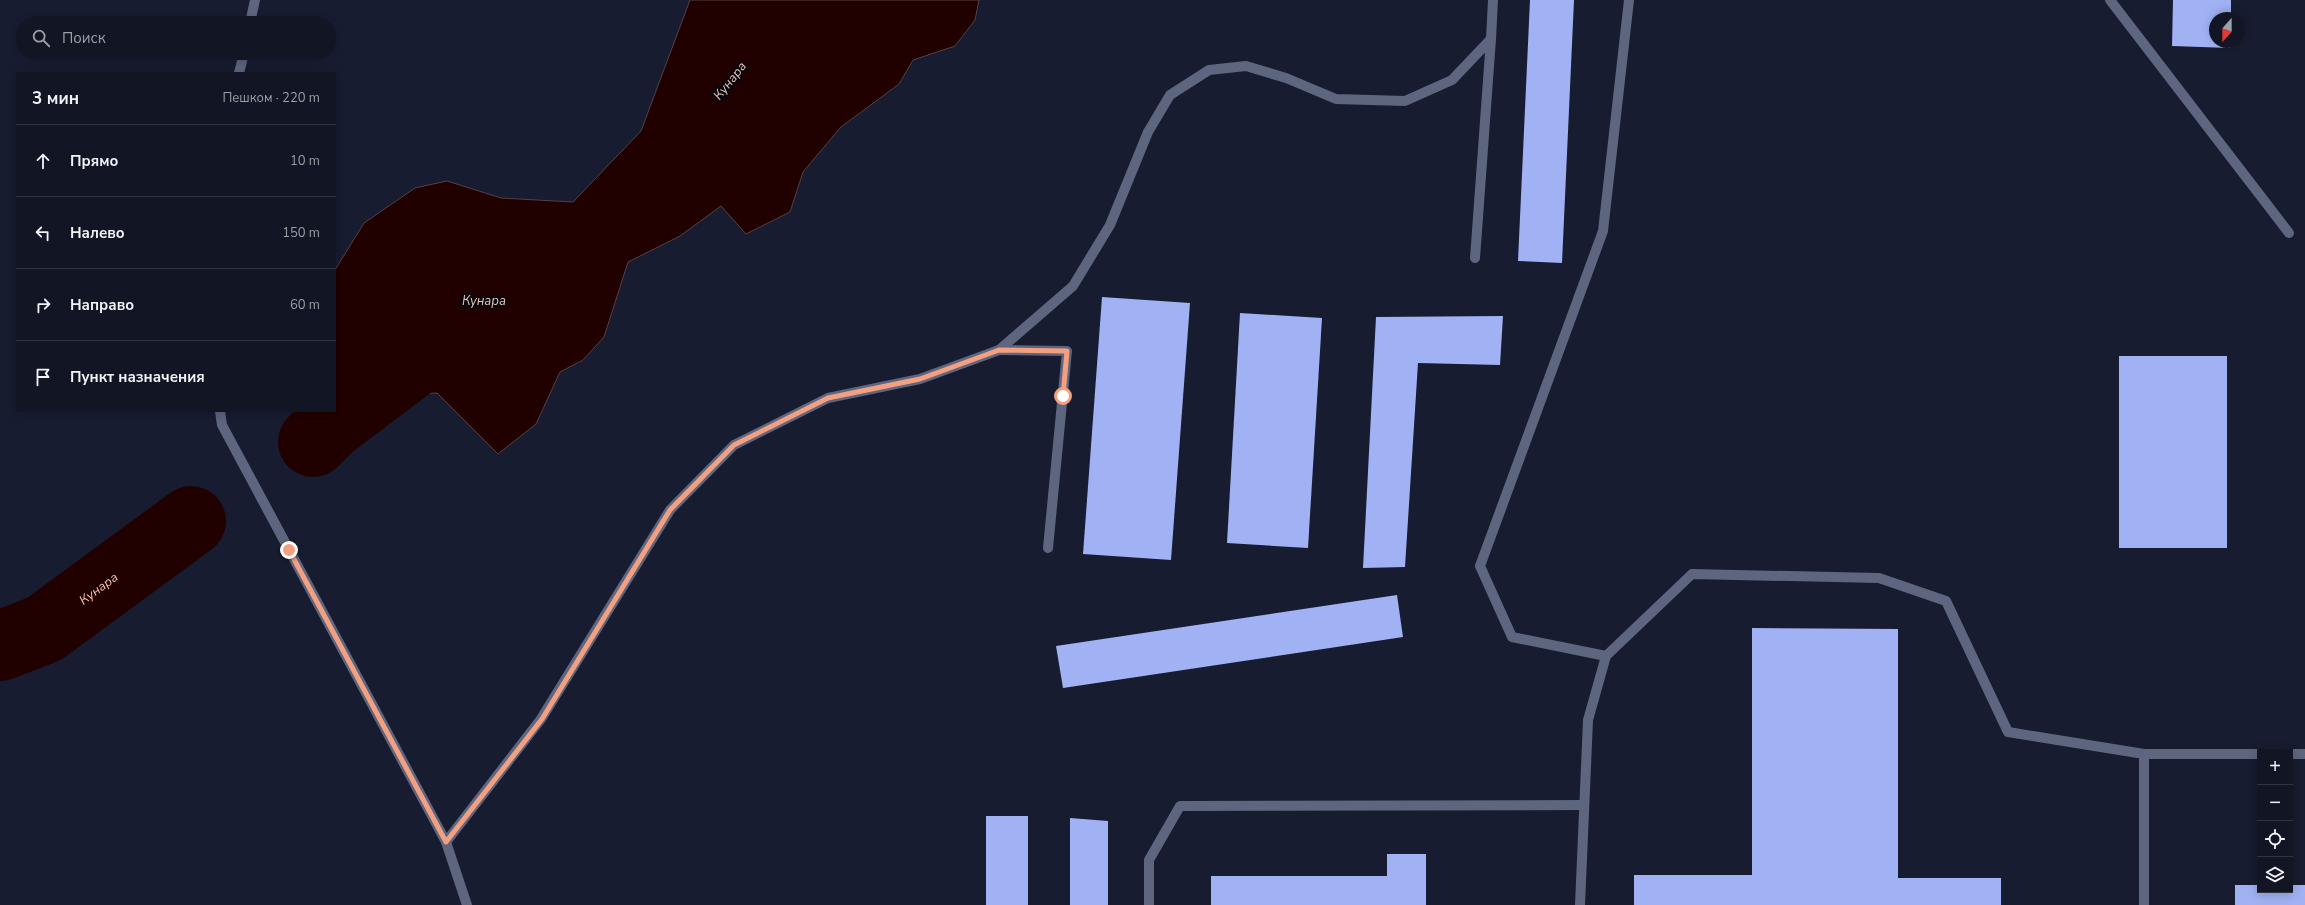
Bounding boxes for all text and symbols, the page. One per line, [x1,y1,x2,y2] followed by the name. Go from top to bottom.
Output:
[2209,12,2245,48] north arrow
[16,16,336,60] search box
[30,27,52,49] icon: search
[62,28,106,48] text: Поиск
[709,58,751,104] water label: Кунара
[32,87,79,110] text: 3 мин
[222,89,320,107] text: Пешком · 220 m
[32,150,54,172] icon: ahead
[70,151,118,171] text: Прямо
[290,152,320,170] text: 10 m
[32,222,54,244] icon: left
[70,223,125,243] text: Налево
[282,224,320,242] text: 150 m
[462,292,506,310] water label: Кунара
[32,294,54,316] icon: right
[70,295,134,315] text: Направо
[290,296,320,314] text: 60 m
[32,366,54,388] icon: arrive
[70,367,205,387] text: Пункт назначения
[1054,387,1072,405] route start
[280,541,298,559] route end
[76,568,122,609] water label: Кунара
[2257,749,2293,893] map controls
[2257,749,2293,785] button: +
[2257,785,2293,821] button: −
[2257,821,2293,857] button: locate
[2257,857,2293,893] button: layers

